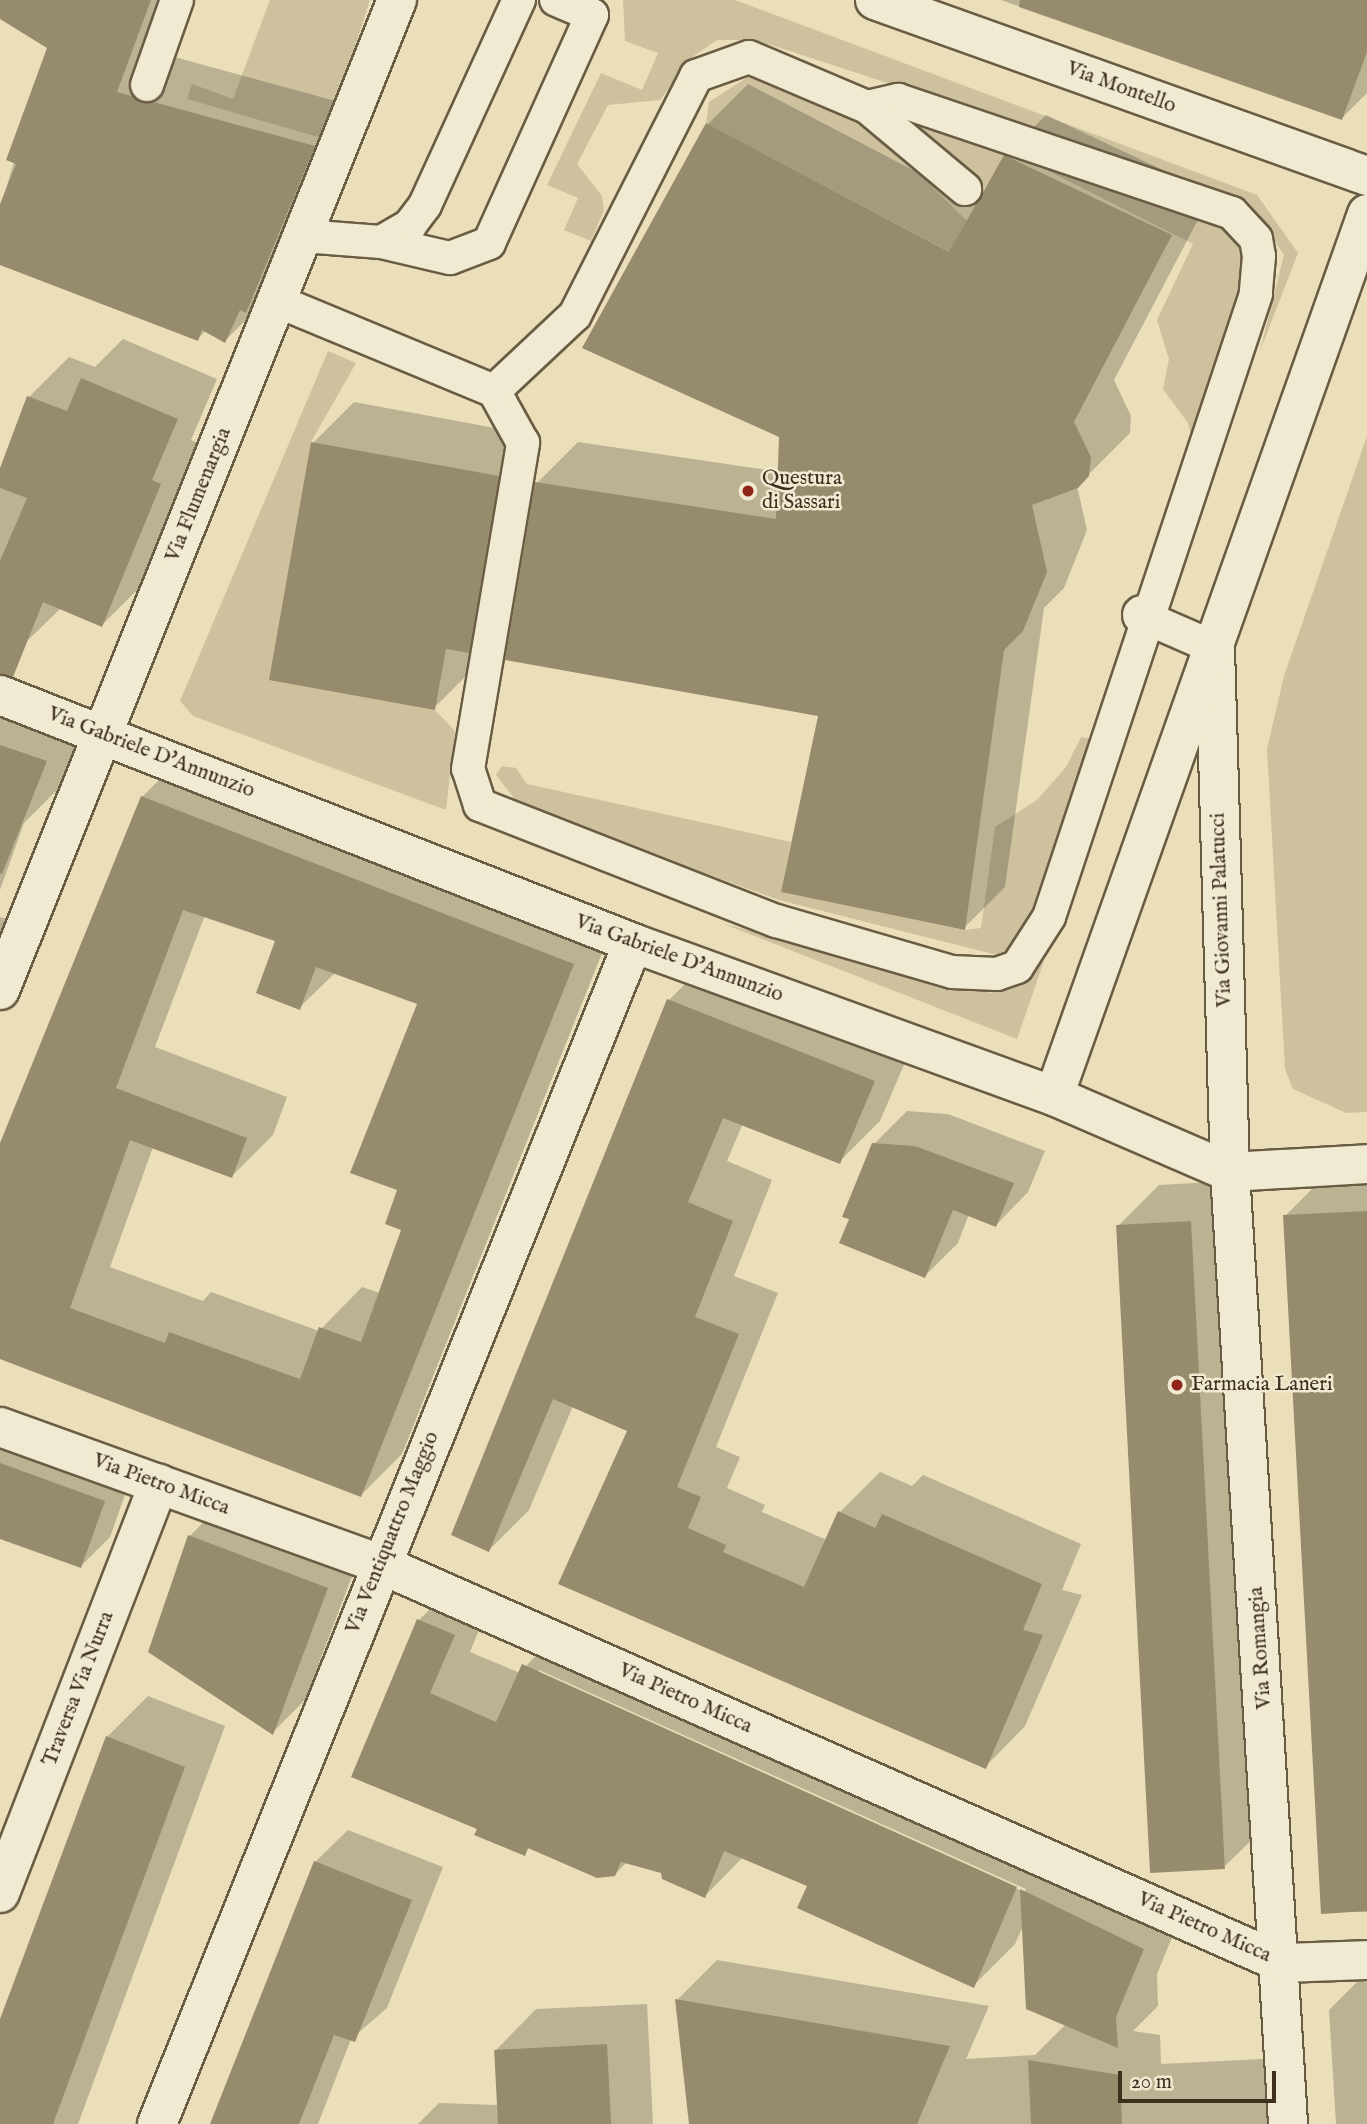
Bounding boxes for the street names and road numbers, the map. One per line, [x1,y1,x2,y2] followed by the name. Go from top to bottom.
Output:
[1063,57,1179,119] street label: Via Montello
[161,424,237,566] street label: Via Flumenargia
[44,702,258,804] street label: Via Gabriele D'Annunzio
[1206,812,1238,1008] street label: Via Giovanni Palatucci
[572,910,786,1008] street label: Via Gabriele D'Annunzio
[341,1428,445,1638] street label: Via Ventiquattro Maggio
[89,1449,233,1521] street label: Via Pietro Micca
[1244,1586,1278,1710] street label: Via Romangia
[38,1608,120,1770] street label: Traversa Via Nurra
[614,1658,756,1740] street label: Via Pietro Micca
[1133,1887,1275,1969] street label: Via Pietro Micca

